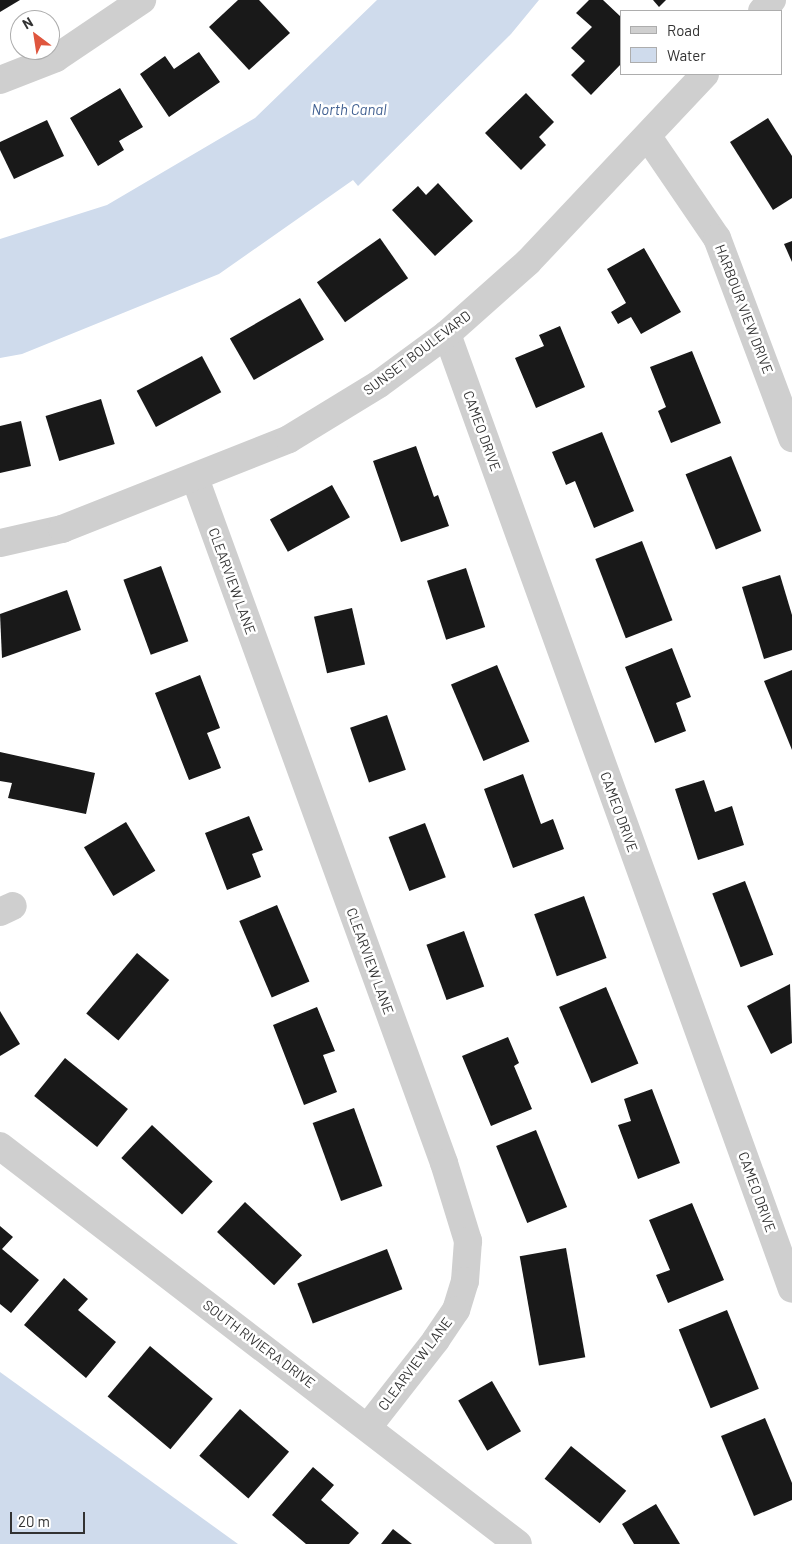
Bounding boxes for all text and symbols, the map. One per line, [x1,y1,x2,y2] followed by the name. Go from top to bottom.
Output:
[10,10,60,60] north arrow
[620,10,782,75] legend
[19,13,36,32] text: N
[667,21,700,39] text: Road
[667,46,706,64] text: Water
[311,101,387,119] water label: North Canal
[712,242,776,376] street label: HARBOUR VIEW DRIVE
[360,307,474,399] street label: SUNSET BOULEVARD
[460,389,504,473] street label: CAMEO DRIVE
[205,525,259,637] street label: CLEARVIEW LANE
[597,770,641,854] street label: CAMEO DRIVE
[343,905,397,1017] street label: CLEARVIEW LANE
[735,1150,779,1234] street label: CAMEO DRIVE
[200,1296,318,1392] street label: SOUTH RIVIERA DRIVE
[375,1314,455,1414] street label: CLEARVIEW LANE
[12,1502,88,1534] scale bar
[18,1512,50,1530] text: 20 m

